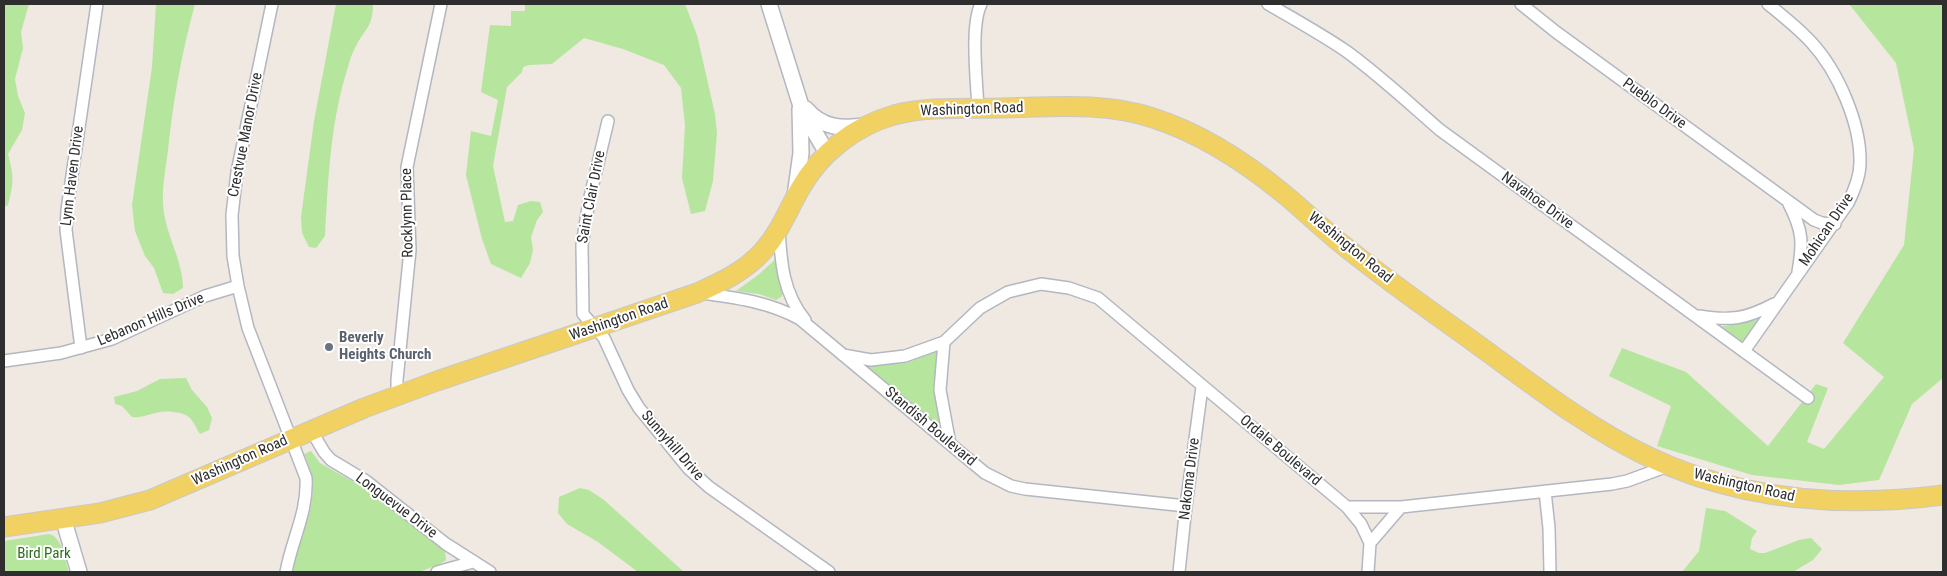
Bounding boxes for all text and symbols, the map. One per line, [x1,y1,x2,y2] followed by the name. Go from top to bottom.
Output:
[225,71,267,199] street label: Crestvue Manor Drive
[1619,75,1689,133] street label: Pueblo Drive
[920,99,1024,121] street label: Washington Road
[58,125,88,227] street label: Lynn Haven Drive
[574,149,610,245] street label: Saint Clair Drive
[398,168,418,258] street label: Rocklynn Place
[1497,169,1577,233] street label: Navahoe Drive
[1796,190,1858,270] street label: Mohican Drive
[1304,209,1396,287] street label: Washington Road
[95,289,207,351] street label: Lebanon Hills Drive
[567,295,671,345] street label: Washington Road
[339,329,431,364] place label: Beverly Heights Church
[323,341,335,353] marker: Beverly Heights Church
[881,384,979,470] street label: Standish Boulevard
[637,407,707,485] street label: Sunnyhill Drive
[1236,412,1324,490] street label: Ordale Boulevard
[189,432,291,490] street label: Washington Road
[1176,437,1204,521] street label: Nakoma Drive
[1692,466,1796,506] street label: Washington Road
[352,469,440,543] street label: Longuevue Drive
[17,545,71,563] park label: Bird Park

